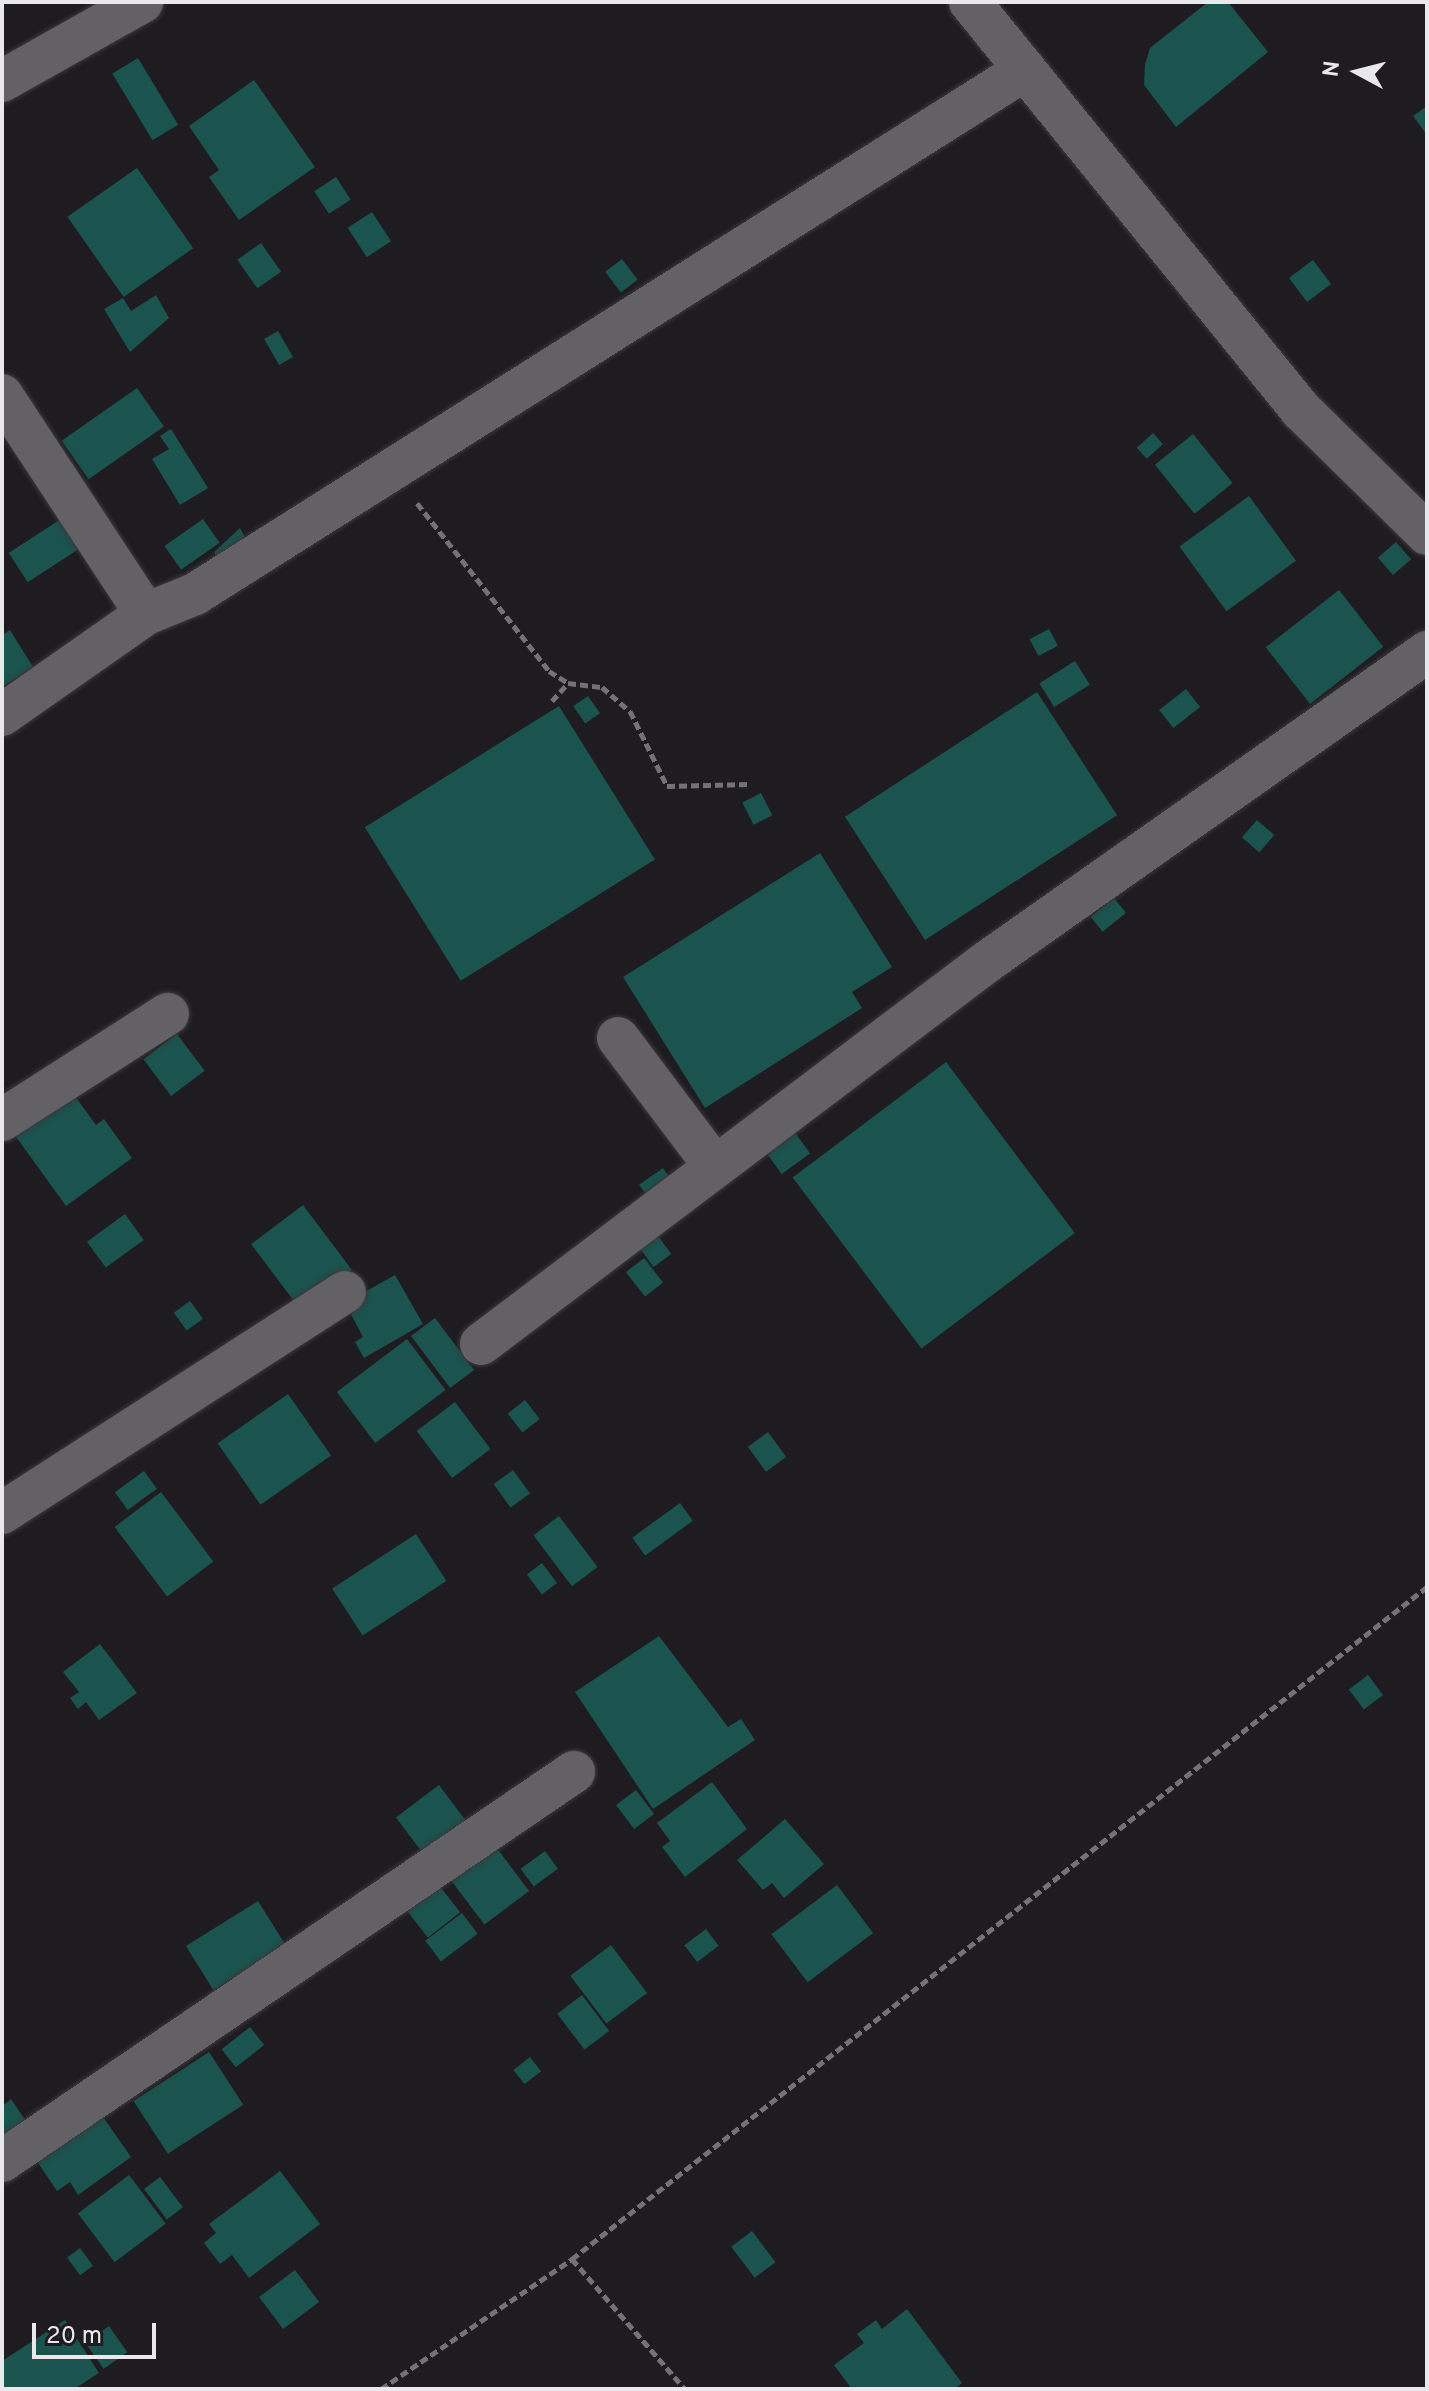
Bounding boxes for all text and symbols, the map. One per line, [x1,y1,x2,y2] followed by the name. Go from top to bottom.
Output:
[1317,32,1397,112] north arrow
[1318,60,1347,79] text: N
[36,2307,160,2357] scale bar
[46,2322,102,2352] text: 20 m

